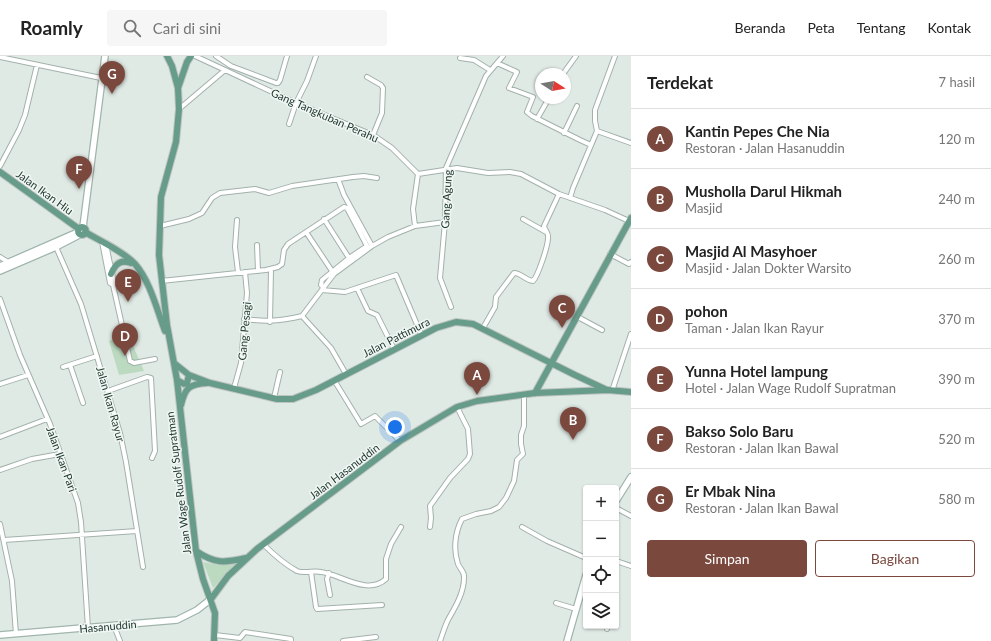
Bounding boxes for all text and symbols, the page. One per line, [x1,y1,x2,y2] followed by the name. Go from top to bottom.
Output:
[107,10,387,46] search box
[20,16,83,39] text: Roamly
[121,17,143,39] icon: search
[153,19,221,37] text: Cari di sini
[735,19,785,36] text: Beranda
[807,19,835,36] text: Peta
[857,19,906,36] text: Tentang
[928,19,971,36] text: Kontak
[99,61,125,94] pin: G
[535,68,571,104] north arrow
[647,72,713,93] text: Terdekat
[939,74,975,90] text: 7 hasil
[269,85,381,145] street label: Gang Tangkuban Perahu
[685,122,830,140] text: Kantin Pepes Che Nia
[655,131,665,147] text: A
[938,131,975,147] text: 120 m
[685,140,845,156] text: Restoran · Jalan Hasanuddin
[66,156,92,189] pin: F
[14,167,76,217] street label: Jalan Ikan Hiu
[438,169,454,229] street label: Gang Agung
[685,182,842,200] text: Musholla Darul Hikmah
[656,191,664,207] text: B
[938,191,975,207] text: 240 m
[685,200,723,216] text: Masjid
[685,242,817,260] text: Masjid Al Masyhoer
[656,251,664,267] text: C
[938,251,975,267] text: 260 m
[685,260,851,276] text: Masjid · Jalan Dokter Warsito
[115,269,141,302] pin: E
[549,295,575,328] pin: C
[235,301,253,361] street label: Gang Pesagi
[685,302,728,320] text: pohon
[655,311,665,327] text: D
[938,311,975,327] text: 370 m
[360,315,432,359] street label: Jalan Pattimura
[685,320,824,336] text: Taman · Jalan Ikan Rayur
[112,323,138,356] pin: D
[464,362,490,395] pin: A
[685,362,828,380] text: Yunna Hotel lampung
[94,365,128,443] street label: Jalan Ikan Rayur
[656,371,664,387] text: E
[938,371,975,387] text: 390 m
[685,380,896,396] text: Hotel · Jalan Wage Rudolf Supratman
[560,407,586,440] pin: B
[163,411,193,555] street label: Jalan Wage Rudolf Supratman
[385,417,405,437] your location
[685,422,793,440] text: Bakso Solo Baru
[44,425,80,494] street label: Jalan Ikan Pari
[656,431,664,447] text: F
[938,431,975,447] text: 520 m
[306,440,382,502] street label: Jalan Hasanuddin
[685,440,839,456] text: Restoran · Jalan Ikan Bawal
[685,482,776,500] text: Er Mbak Nina
[583,485,619,629] map controls
[583,485,619,521] button: +
[655,491,665,507] text: G
[938,491,975,507] text: 580 m
[685,500,839,516] text: Restoran · Jalan Ikan Bawal
[583,521,619,557] button: −
[647,540,807,577] button: Simpan
[815,540,975,577] button: Bagikan
[583,557,619,593] button: locate
[583,593,619,629] button: layers
[79,617,137,635] street label: Hasanuddin

